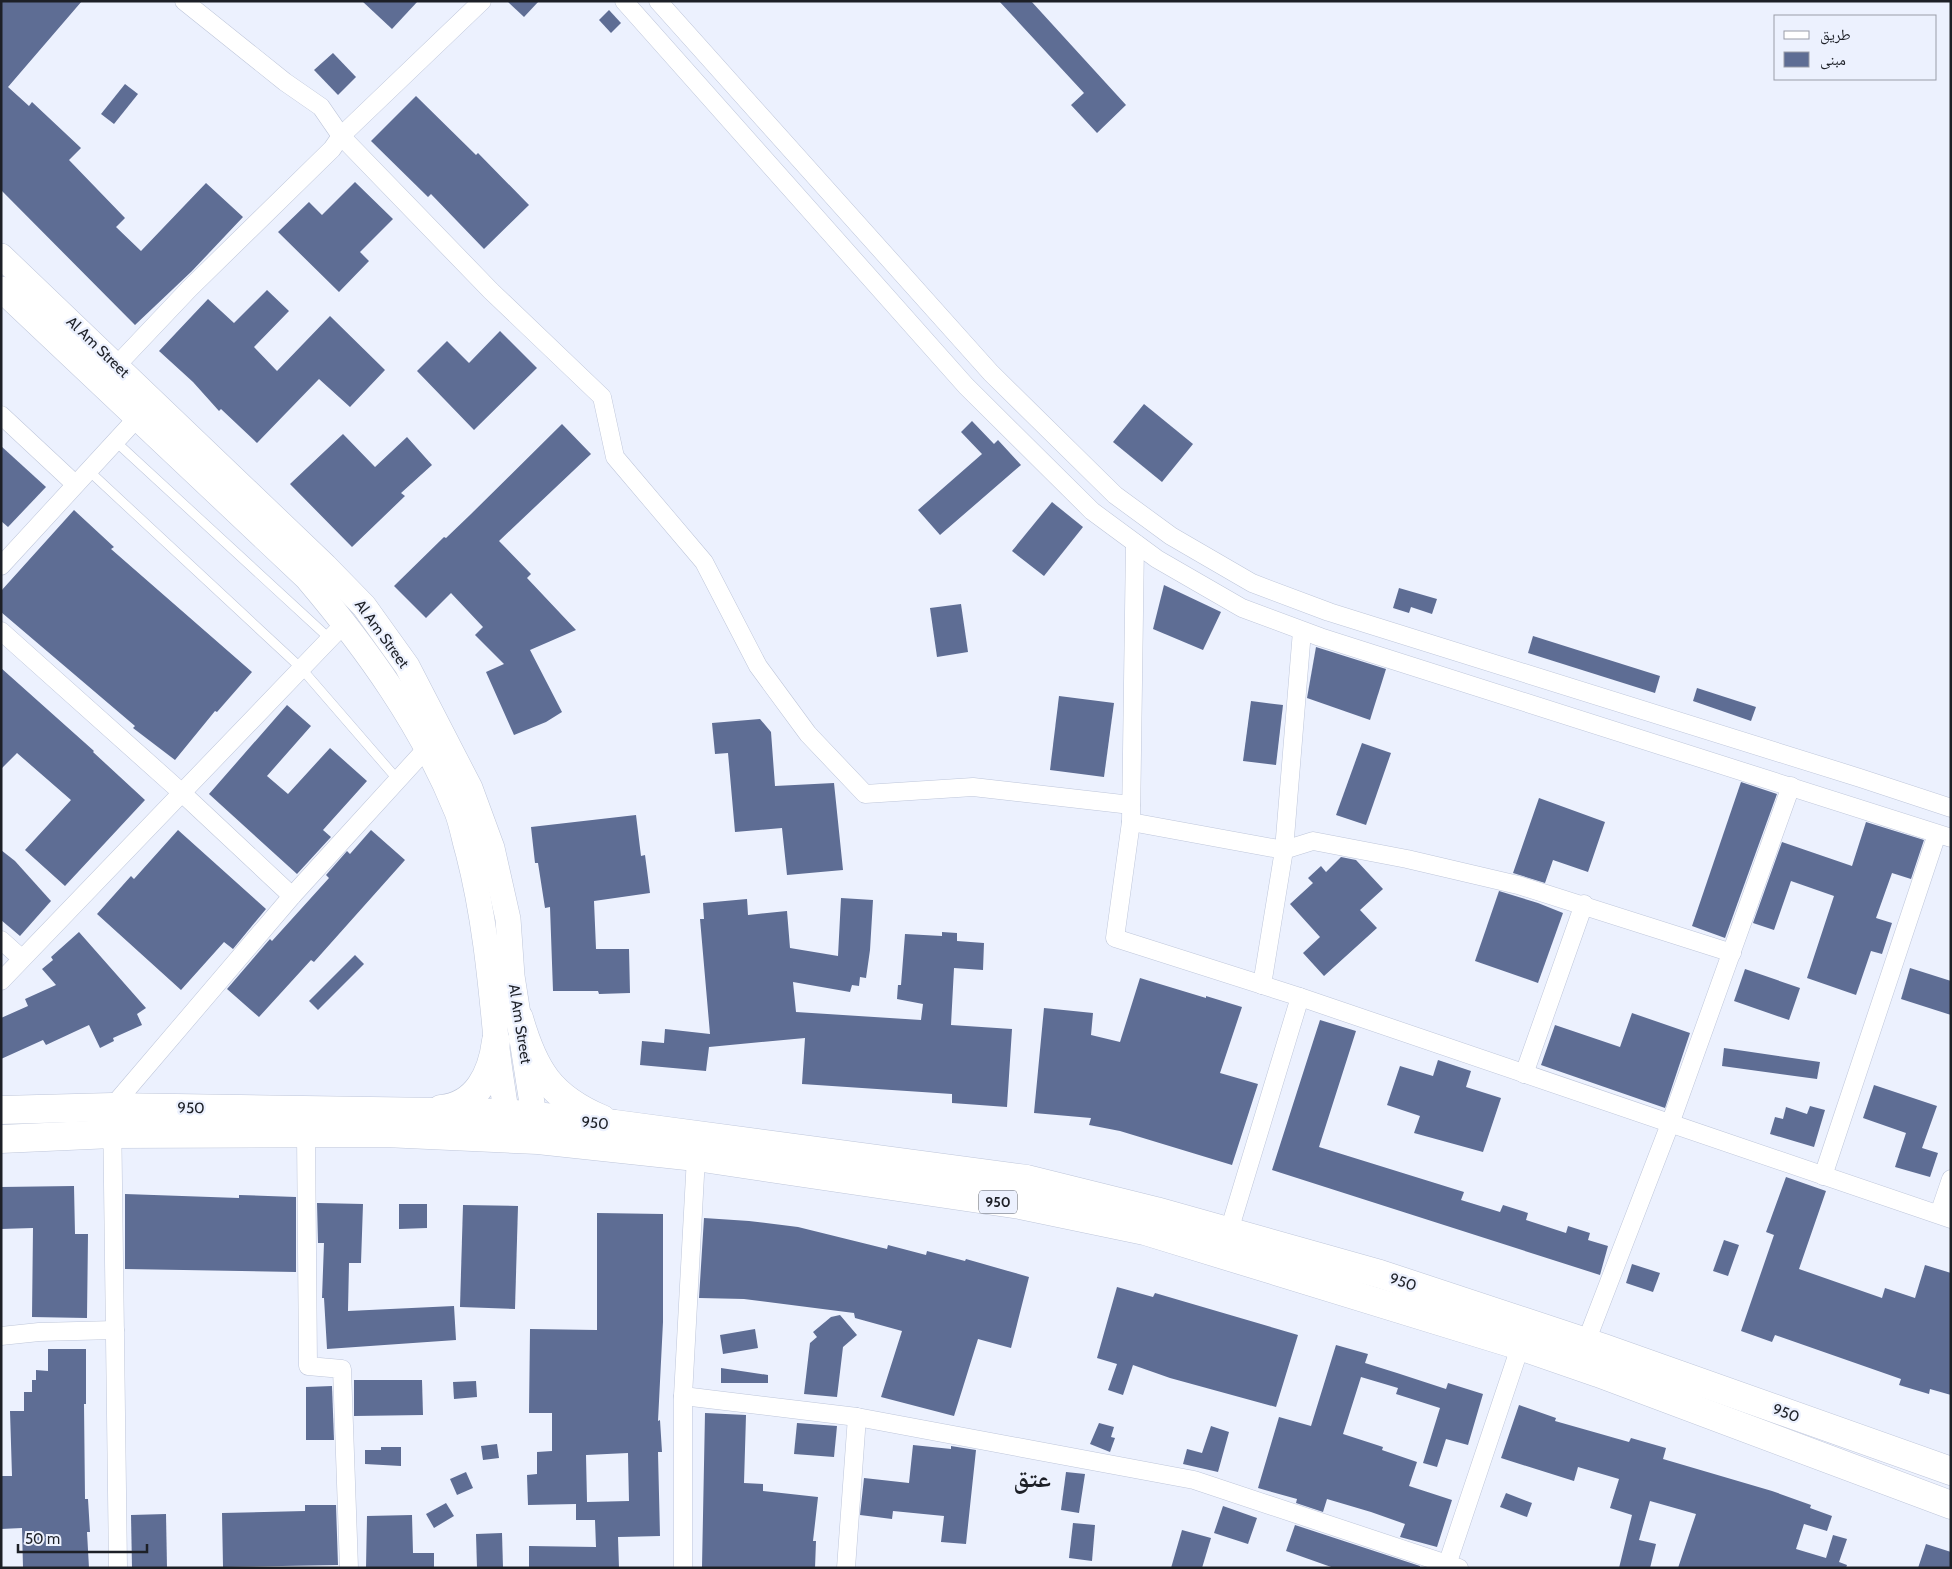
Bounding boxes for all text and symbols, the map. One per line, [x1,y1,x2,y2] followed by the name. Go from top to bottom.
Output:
[1774,15,1937,80] legend
[1820,26,1851,45] text: طريق
[1820,51,1846,70] text: مبنى
[63,313,133,381] street label: Al Am Street
[351,596,413,672] street label: Al Am Street
[505,983,535,1065] street label: Al Am Street
[177,1099,205,1117] street label: 950
[581,1113,609,1133] street label: 950
[979,1190,1017,1214] road number: 950
[1387,1269,1419,1295] street label: 950
[1770,1400,1802,1426] street label: 950
[1013,1463,1051,1494] district label: عتق
[18,1522,146,1554] scale bar
[25,1530,60,1548] text: 50 m

